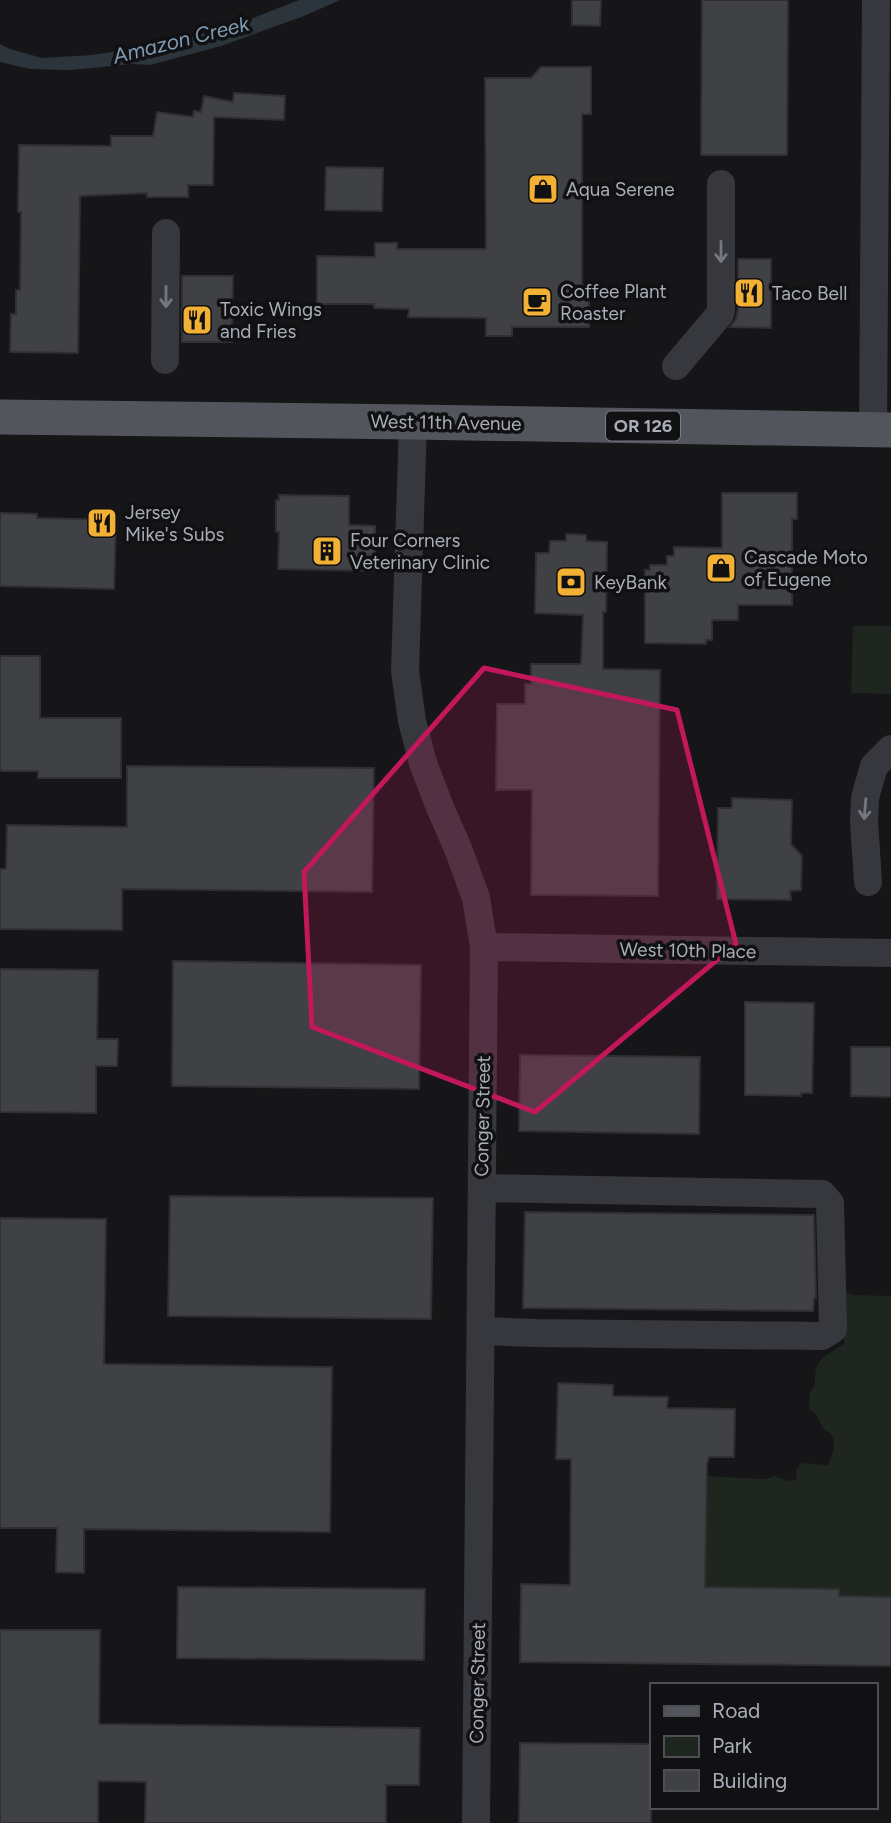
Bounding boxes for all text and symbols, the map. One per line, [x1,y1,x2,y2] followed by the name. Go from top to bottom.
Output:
[109,10,252,69] water label: Amazon Creek
[526,172,560,206] shop icon: Aqua Serene
[566,178,675,201] place label: Aqua Serene
[714,240,728,263] one-way arrow
[732,276,766,310] restaurant icon: Taco Bell
[560,280,667,325] place label: Coffee Plant Roaster
[772,282,847,305] place label: Taco Bell
[159,285,173,308] one-way arrow
[520,285,554,319] cafe icon: Coffee Plant Roaster
[220,298,322,343] place label: Toxic Wings and Fries
[180,303,214,337] restaurant icon: Toxic Wings and Fries
[370,410,522,435] street label: West 11th Avenue
[606,412,680,440] road number: OR 126
[125,501,225,546] place label: Jersey Mike's Subs
[85,506,119,540] restaurant icon: Jersey Mike's Subs
[350,529,490,574] place label: Four Corners Veterinary Clinic
[310,534,344,568] building icon: Four Corners Veterinary Clinic
[744,546,868,591] place label: Cascade Moto of Eugene
[704,551,738,585] shop icon: Cascade Moto of Eugene
[554,565,588,599] bank icon: KeyBank
[594,571,667,594] place label: KeyBank
[858,797,871,820] one-way arrow
[619,938,756,963] street label: West 10th Place
[470,1055,495,1177] street label: Conger Street
[465,1622,490,1744] street label: Conger Street
[650,1683,877,1809] legend
[712,1698,760,1723] text: Road
[712,1733,753,1758] text: Park
[712,1768,787,1793] text: Building

